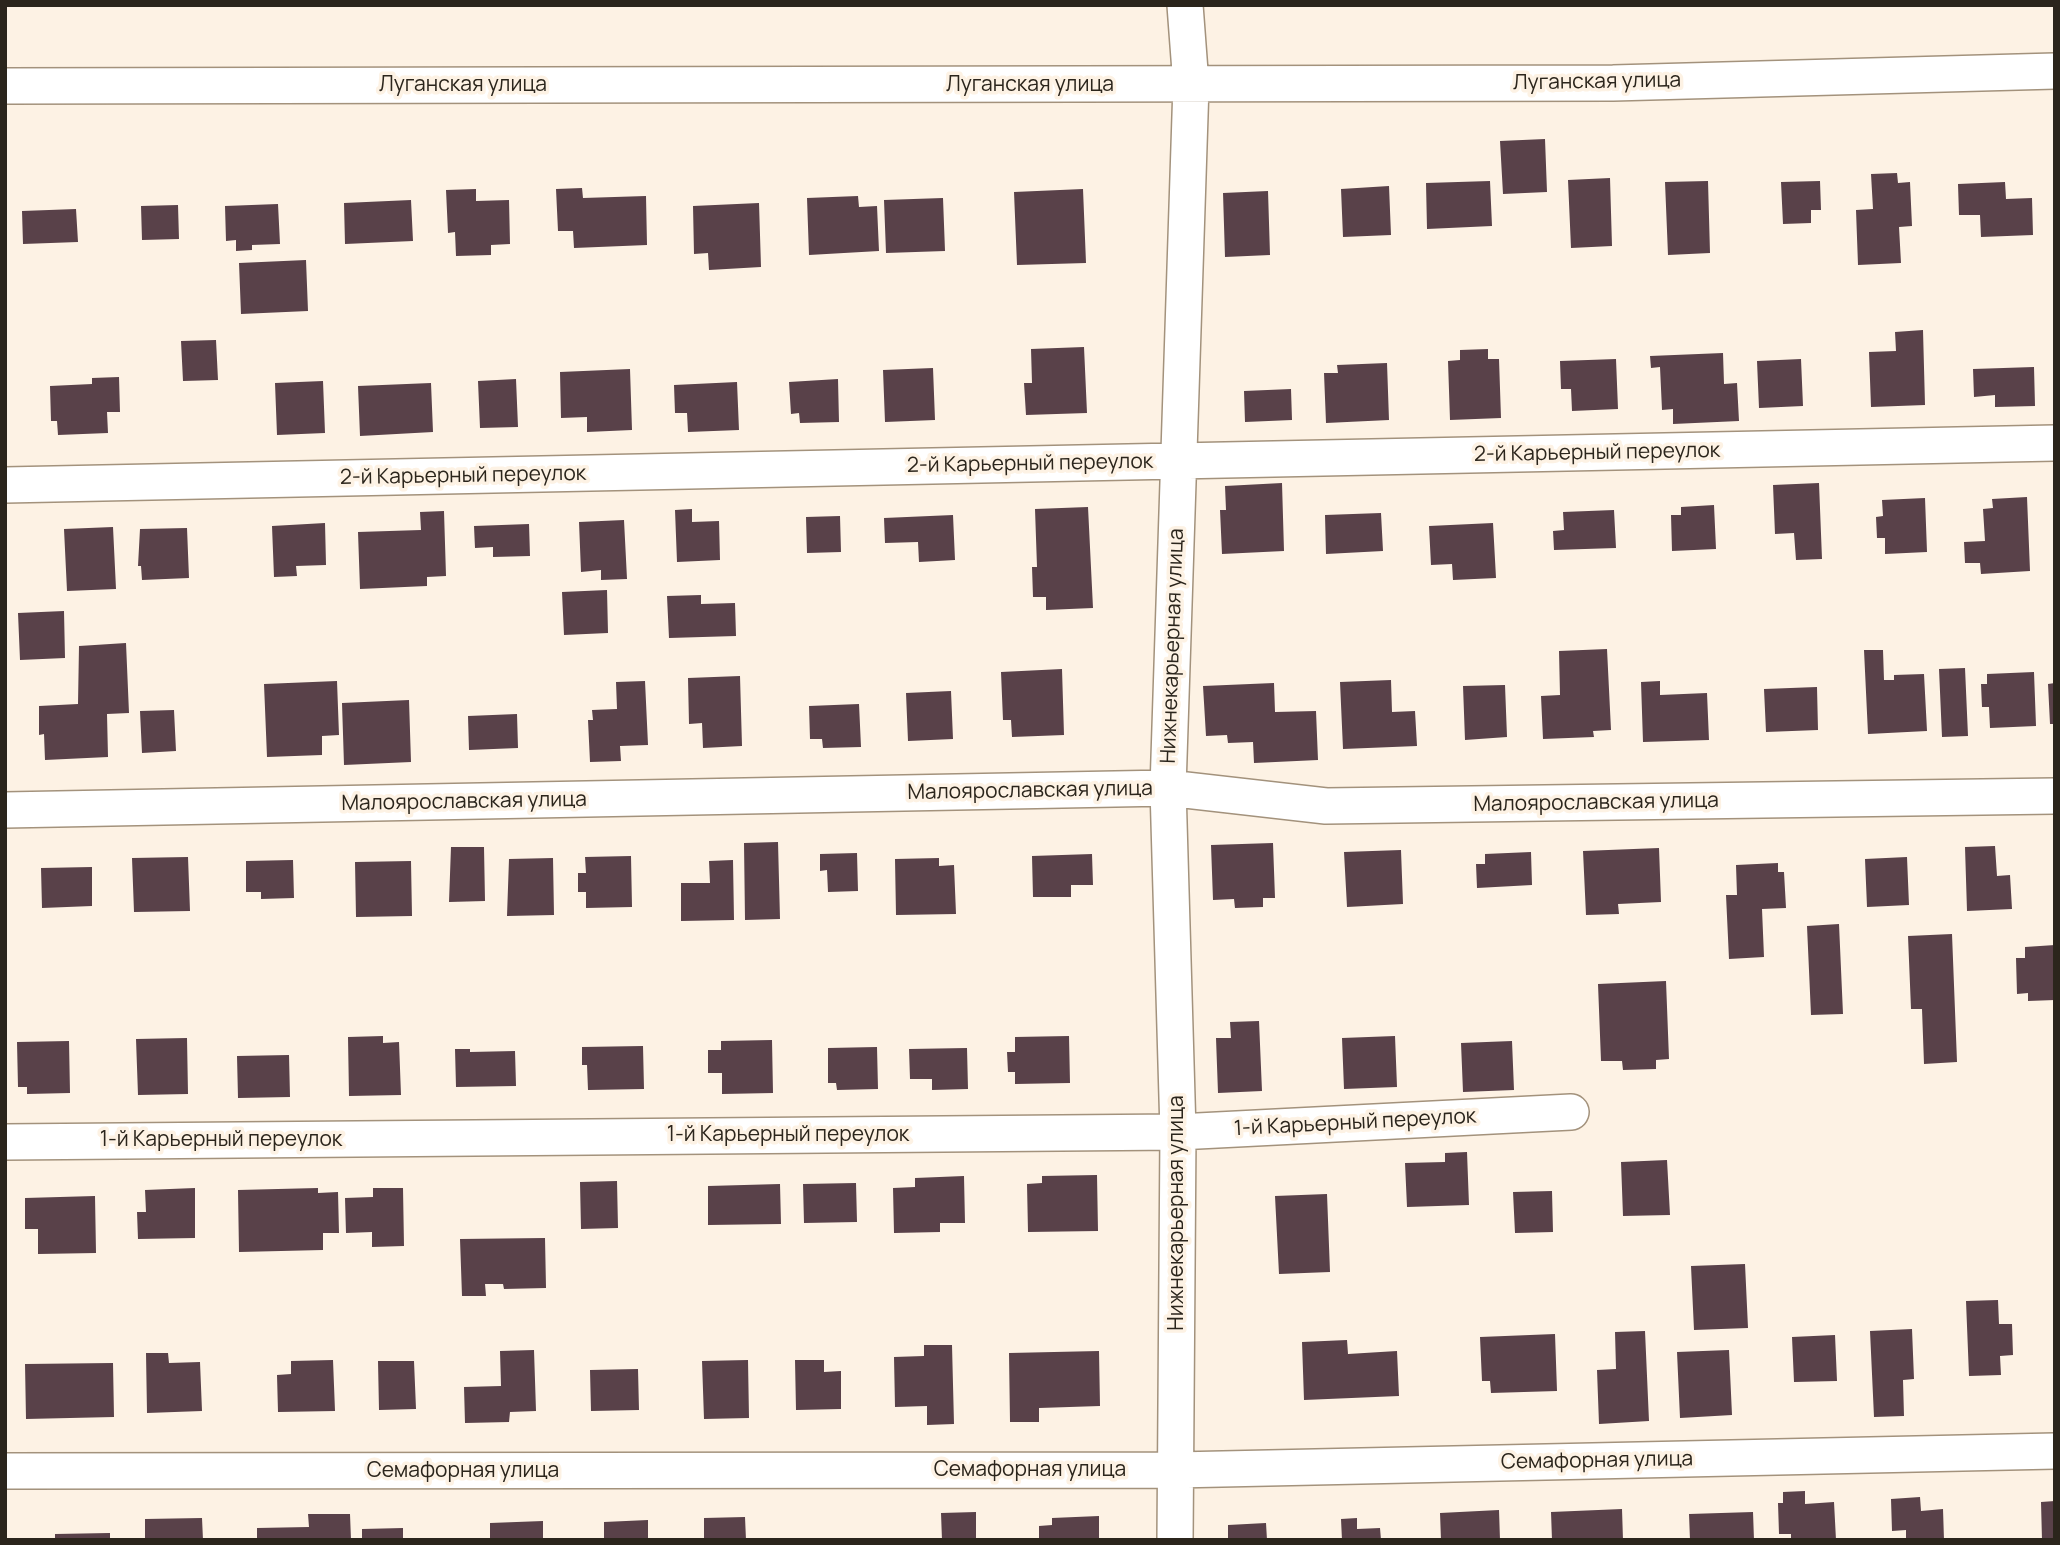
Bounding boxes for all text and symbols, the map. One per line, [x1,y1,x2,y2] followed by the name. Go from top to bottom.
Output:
[1513,68,1681,96] street label: Луганская улица
[379,72,547,98] street label: Луганская улица
[946,72,1114,98] street label: Луганская улица
[1474,438,1720,468] street label: 2-й Карьерный переулок
[907,449,1153,479] street label: 2-й Карьерный переулок
[340,461,586,491] street label: 2-й Карьерный переулок
[1156,528,1190,764] street label: Нижнекарьерная улица
[907,776,1153,806] street label: Малоярославская улица
[341,787,587,817] street label: Малоярославская улица
[1473,788,1719,818] street label: Малоярославская улица
[1164,1095,1190,1331] street label: Нижнекарьерная улица
[1233,1104,1477,1142] street label: 1-й Карьерный переулок
[667,1122,909,1148] street label: 1-й Карьерный переулок
[100,1127,342,1153] street label: 1-й Карьерный переулок
[1501,1447,1693,1475] street label: Семафорная улица
[934,1457,1126,1483] street label: Семафорная улица
[367,1458,559,1484] street label: Семафорная улица

